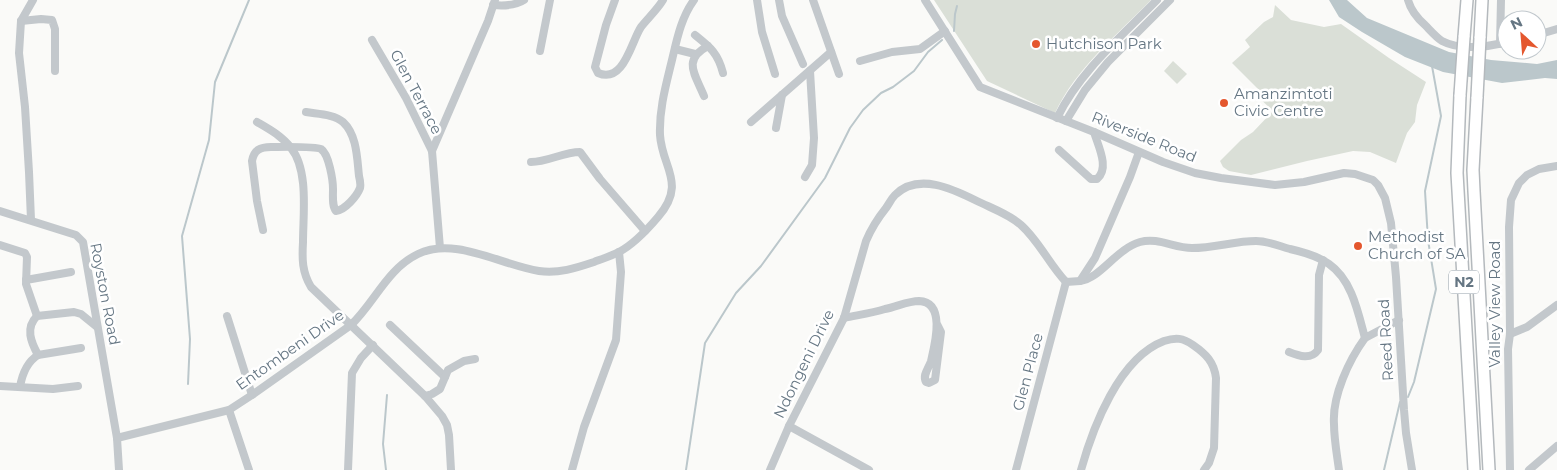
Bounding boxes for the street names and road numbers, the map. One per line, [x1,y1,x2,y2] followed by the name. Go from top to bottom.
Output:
[386,46,447,137] street label: Glen Terrace
[1089,107,1199,166] street label: Riverside Road
[1485,240,1504,368] street label: Valley View Road
[86,241,125,347] street label: Royston Road
[1449,270,1479,294] road number: N2
[1374,298,1397,382] street label: Reed Road
[232,305,348,394] street label: Entombeni Drive
[769,306,838,421] street label: Ndongeni Drive
[1008,331,1047,413] street label: Glen Place

